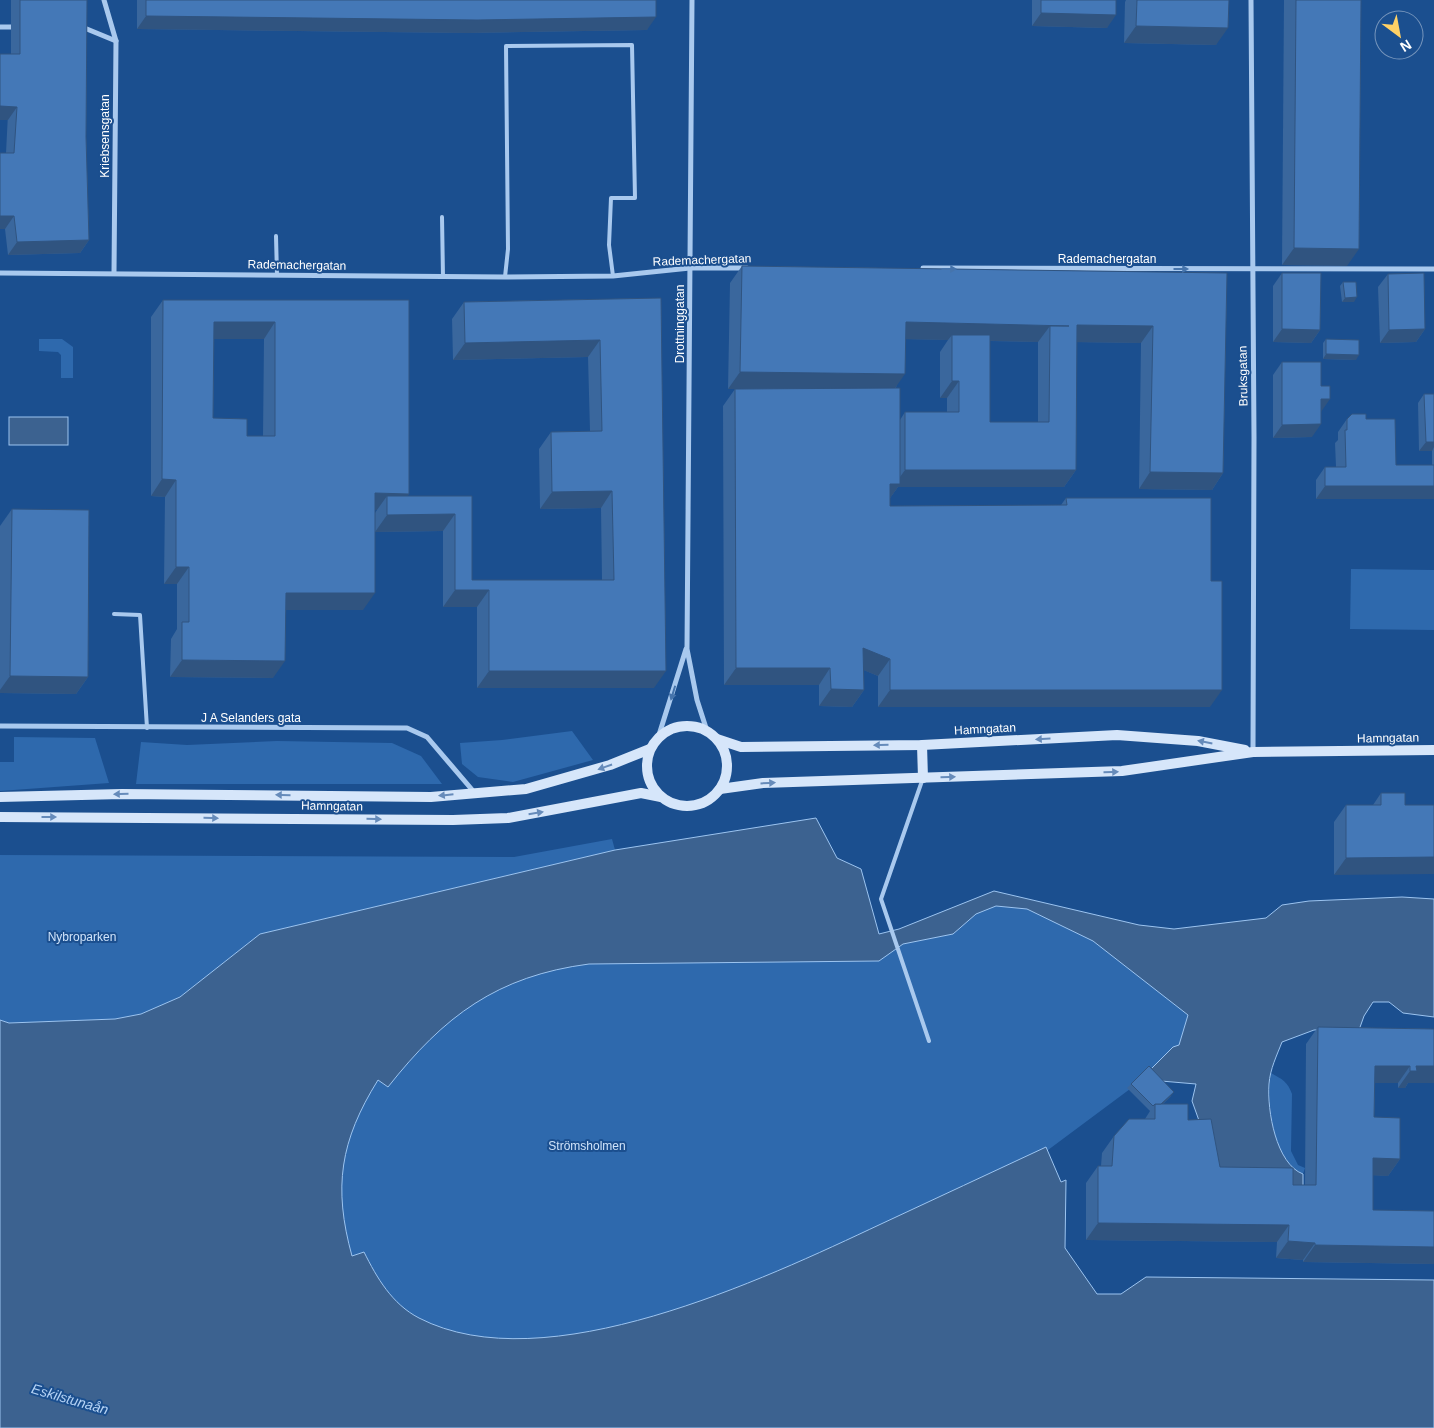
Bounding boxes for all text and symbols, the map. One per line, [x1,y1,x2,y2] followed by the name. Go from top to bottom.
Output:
[1374,10,1424,60] north arrow
[1397,37,1414,55] text: N
[98,94,112,178] street label: Kriebsensgatan
[652,251,752,269] street label: Rademachergatan
[1058,252,1156,266] street label: Rademachergatan
[248,257,346,273] street label: Rademachergatan
[941,265,957,273] one-way arrow
[1174,265,1190,273] one-way arrow
[673,285,687,363] street label: Drottninggatan
[1235,346,1251,406] street label: Bruksgatan
[668,686,676,701] one-way arrow
[201,711,301,725] street label: J A Selanders gata
[954,720,1016,738] street label: Hamngatan
[1357,730,1419,746] street label: Hamngatan
[1035,735,1051,743] one-way arrow
[1197,738,1213,746] one-way arrow
[873,741,889,749] one-way arrow
[597,763,612,771] one-way arrow
[1103,767,1119,775] one-way arrow
[940,773,956,781] one-way arrow
[761,778,777,786] one-way arrow
[113,790,129,798] one-way arrow
[275,791,291,799] one-way arrow
[437,791,453,799] one-way arrow
[301,798,363,814] street label: Hamngatan
[528,809,544,817] one-way arrow
[41,813,57,821] one-way arrow
[203,814,219,822] one-way arrow
[366,815,382,823] one-way arrow
[48,930,116,944] park label: Nybroparken
[548,1139,626,1153] park label: Strömsholmen
[30,1380,111,1418] water label: Eskilstunaån

